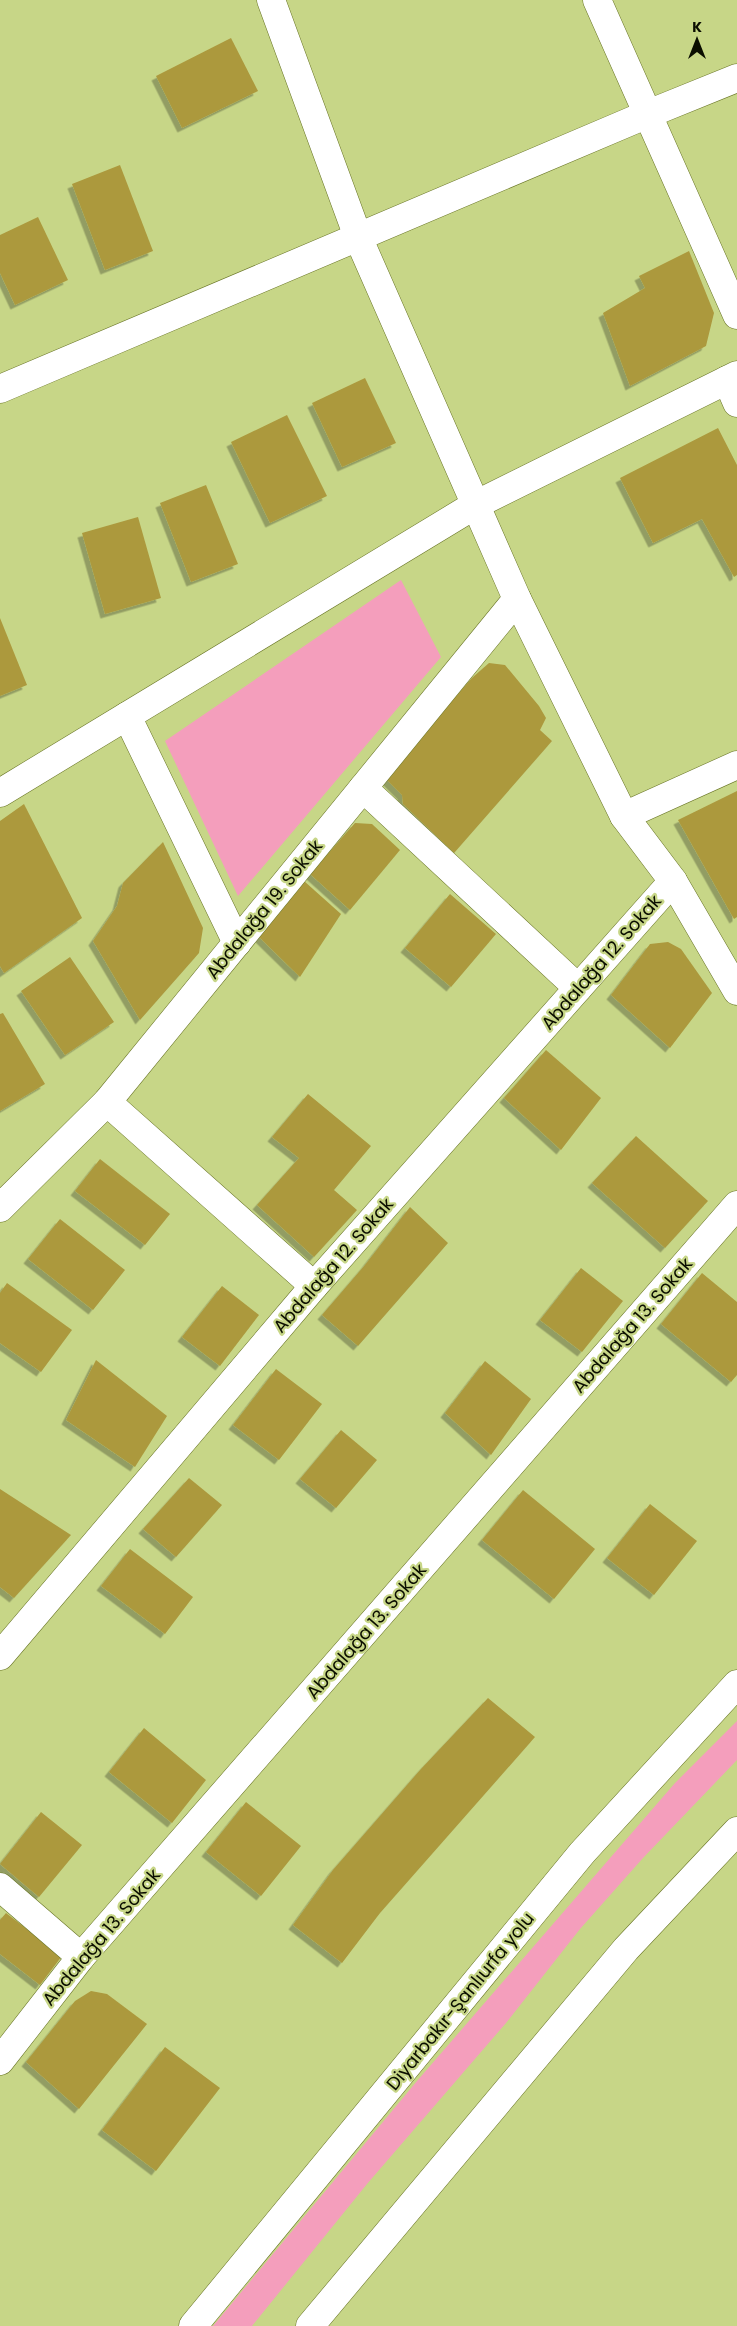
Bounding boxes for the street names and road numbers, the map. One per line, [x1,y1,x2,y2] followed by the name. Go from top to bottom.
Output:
[200,833,329,984] street label: Abdalağa 19. Sokak
[535,888,667,1035] street label: Abdalağa 12. Sokak
[267,1191,399,1338] street label: Abdalağa 12. Sokak
[566,1251,698,1398] street label: Abdalağa 13. Sokak
[300,1557,432,1704] street label: Abdalağa 13. Sokak
[36,1862,166,2011] street label: Abdalağa 13. Sokak
[380,1907,540,2095] street label: Diyarbakır-Şanlıurfa yolu

